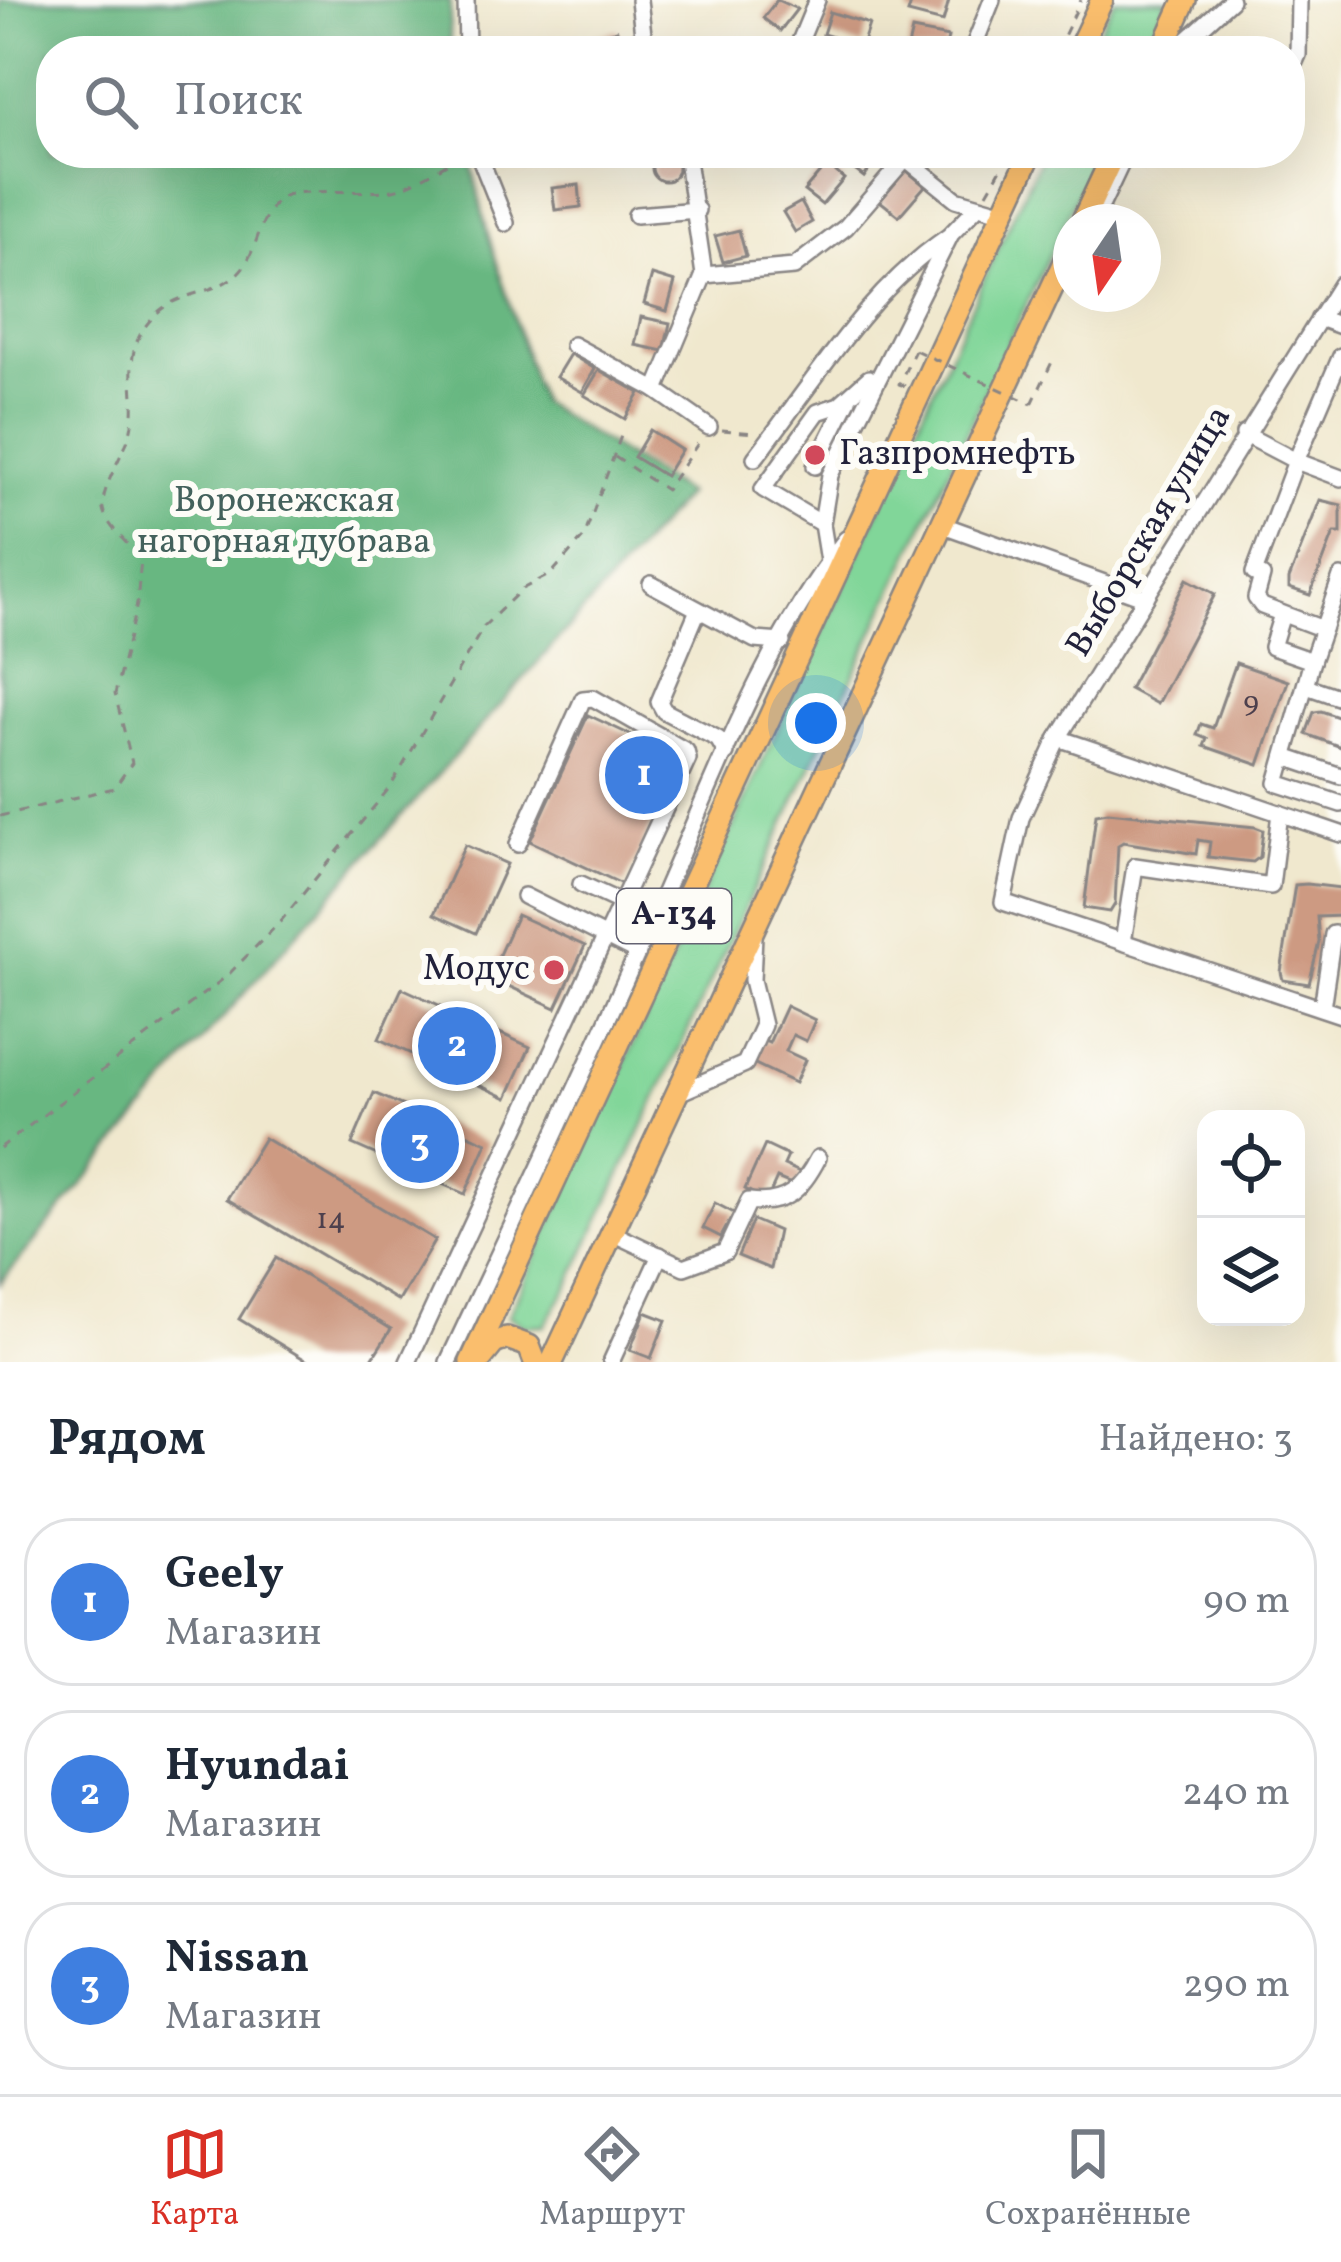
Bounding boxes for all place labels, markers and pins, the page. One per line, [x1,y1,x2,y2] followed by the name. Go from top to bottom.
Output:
[839,430,1076,480] place label: Газпромнефть
[802,442,828,468] marker: Газпромнефть
[605,730,683,820] pin: 1
[423,945,530,995] place label: Модус
[541,957,567,983] marker: Модус
[418,1001,496,1091] pin: 2
[381,1099,459,1189] pin: 3

